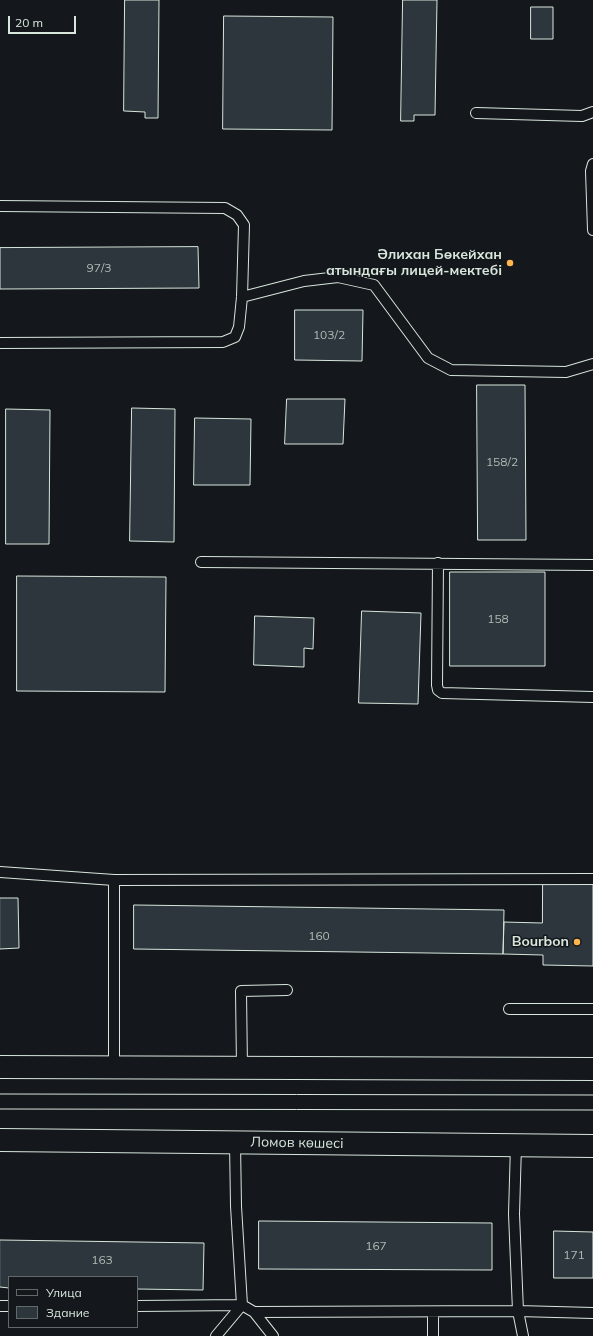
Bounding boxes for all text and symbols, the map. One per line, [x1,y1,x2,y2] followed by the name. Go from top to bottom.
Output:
[10,8,78,34] scale bar
[15,15,43,30] text: 20 m
[326,247,502,280] place label: Әлихан Бөкейхан атындағы лицей-мектебі
[505,258,515,268] marker: Әлихан Бөкейхан атындағы лицей-мектебі
[86,261,112,275] house number: 97/3
[313,328,345,342] house number: 103/2
[486,455,518,469] house number: 158/2
[487,612,509,626] house number: 158
[308,929,330,943] house number: 160
[512,934,569,950] place label: Bourbon
[572,937,582,947] marker: Bourbon
[250,1134,344,1152] street label: Ломов көшесі
[365,1239,387,1253] house number: 167
[563,1248,585,1262] house number: 171
[91,1253,113,1267] house number: 163
[8,1276,138,1328] legend
[46,1285,82,1300] text: Улица
[46,1305,89,1320] text: Здание

